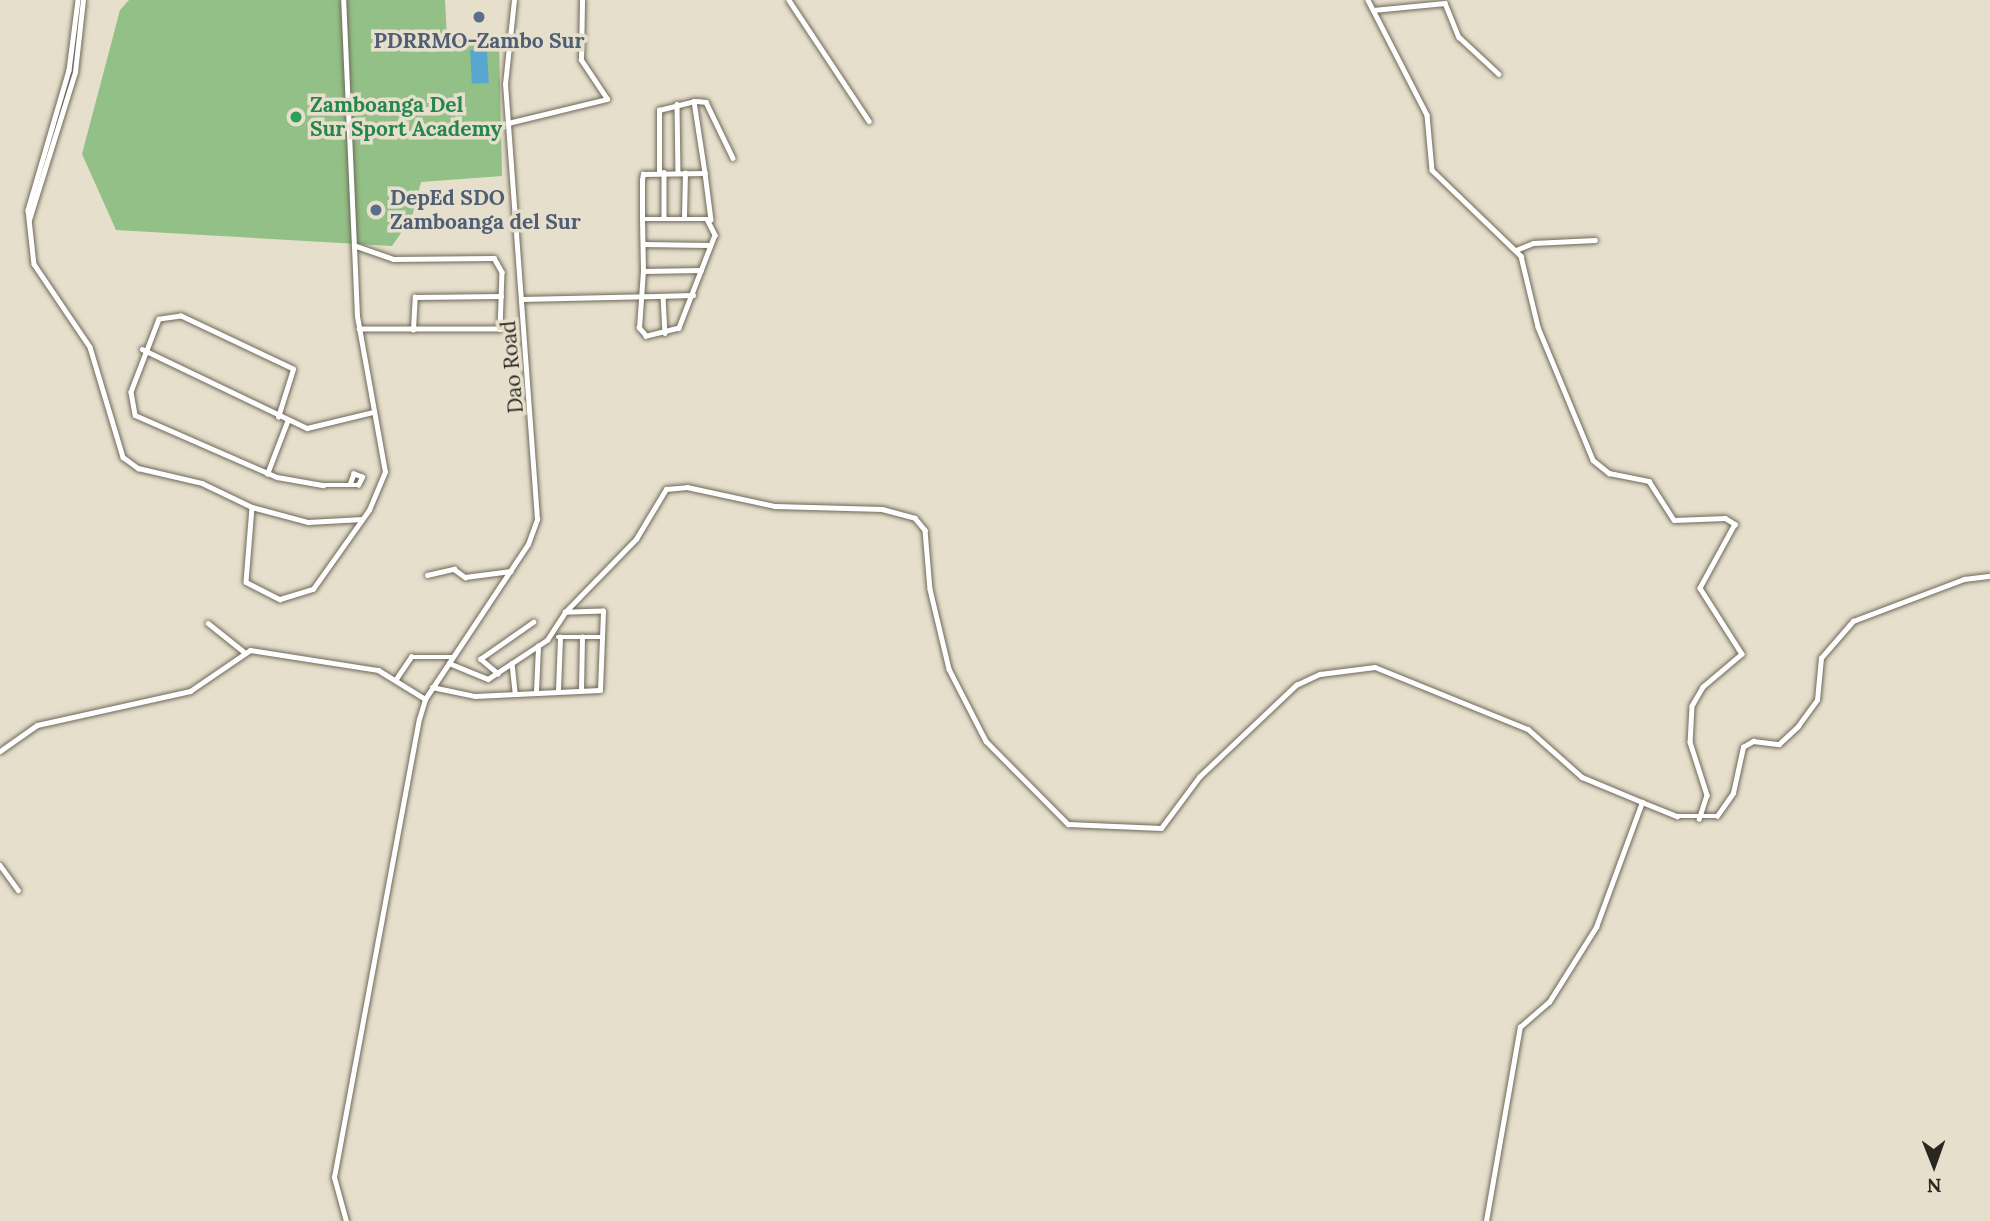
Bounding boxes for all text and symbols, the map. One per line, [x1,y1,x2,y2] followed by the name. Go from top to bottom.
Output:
[471,9,487,25] marker: PDRRMO-Zambo Sur
[373,28,585,54] place label: PDRRMO-Zambo Sur
[310,92,502,142] place label: Zamboanga Del Sur Sport Academy
[288,109,304,125] marker: Zamboanga Del Sur Sport Academy
[390,185,581,235] place label: DepEd SDO Zamboanga del Sur
[368,202,384,218] marker: DepEd SDO Zamboanga del Sur
[495,320,529,414] street label: Dao Road
[1899,1130,1969,1200] north arrow
[1927,1174,1942,1198] text: N

